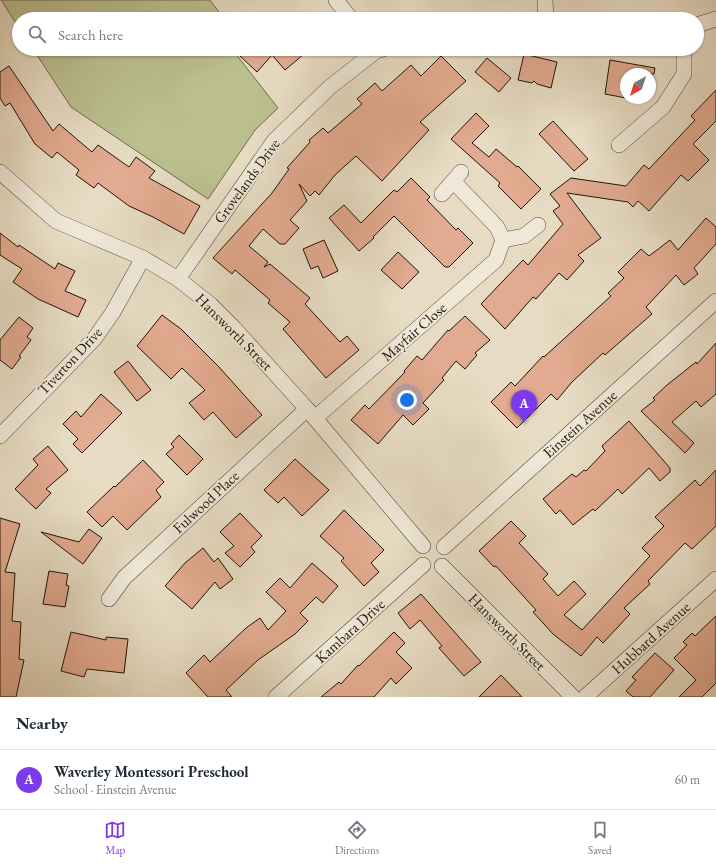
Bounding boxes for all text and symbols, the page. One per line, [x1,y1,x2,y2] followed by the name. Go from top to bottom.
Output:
[12,12,704,56] search box
[26,23,48,45] icon: search
[58,25,123,44] text: Search here
[620,68,656,104] north arrow
[209,134,284,227] street label: Grovelands Drive
[192,289,277,374] street label: Hansworth Street
[377,298,450,365] street label: Mayfair Close
[33,323,106,399] street label: Tiverton Drive
[539,385,621,462] street label: Einstein Avenue
[397,390,417,410] your location
[511,390,537,423] pin: A
[168,466,243,537] street label: Fulwood Place
[465,589,550,674] street label: Hansworth Street
[311,594,389,667] street label: Kambara Drive
[607,597,694,678] street label: Hubbard Avenue
[16,712,68,734] text: Nearby
[54,762,248,781] text: Waverley Montessori Preschool
[24,771,34,788] text: A
[675,771,700,788] text: 60 m
[54,781,176,798] text: School · Einstein Avenue
[104,819,126,857] tab: Map
[335,819,379,857] tab: Directions
[588,819,612,857] tab: Saved

